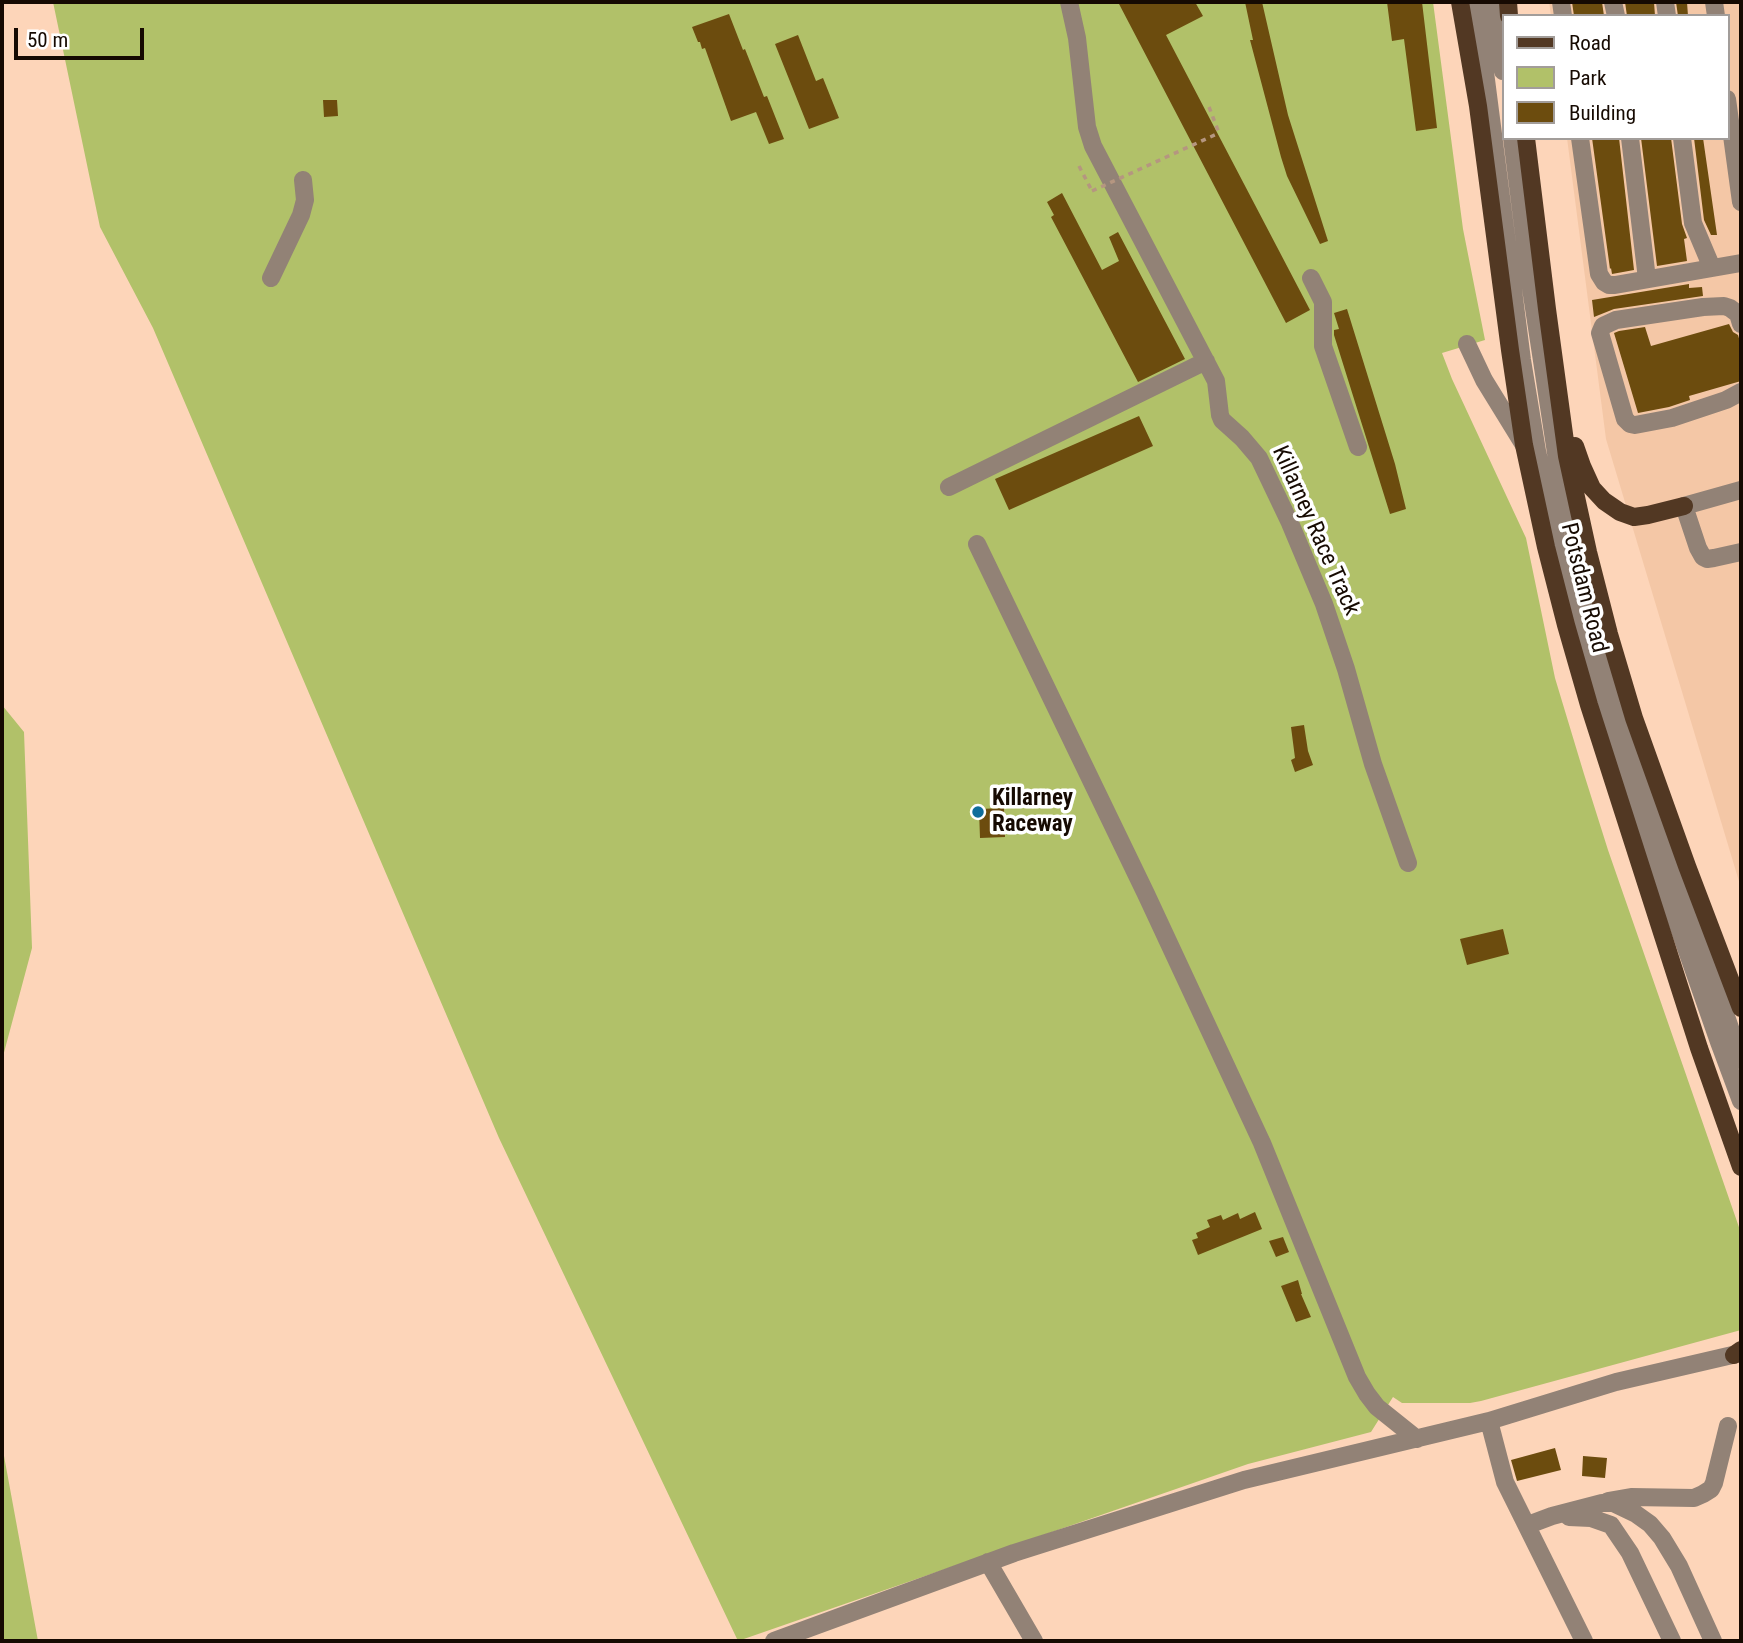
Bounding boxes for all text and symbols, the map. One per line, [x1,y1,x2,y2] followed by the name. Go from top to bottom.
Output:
[18,14,147,58] scale bar
[1502,14,1729,140] legend
[27,28,68,52] text: 50 m
[1569,31,1611,55] text: Road
[1569,66,1606,90] text: Park
[1569,101,1636,125] text: Building
[1265,442,1365,620] street label: Killarney Race Track
[1554,520,1612,656] street label: Potsdam Road
[992,785,1073,839] place label: Killarney Raceway
[970,804,986,820] marker: Killarney Raceway

